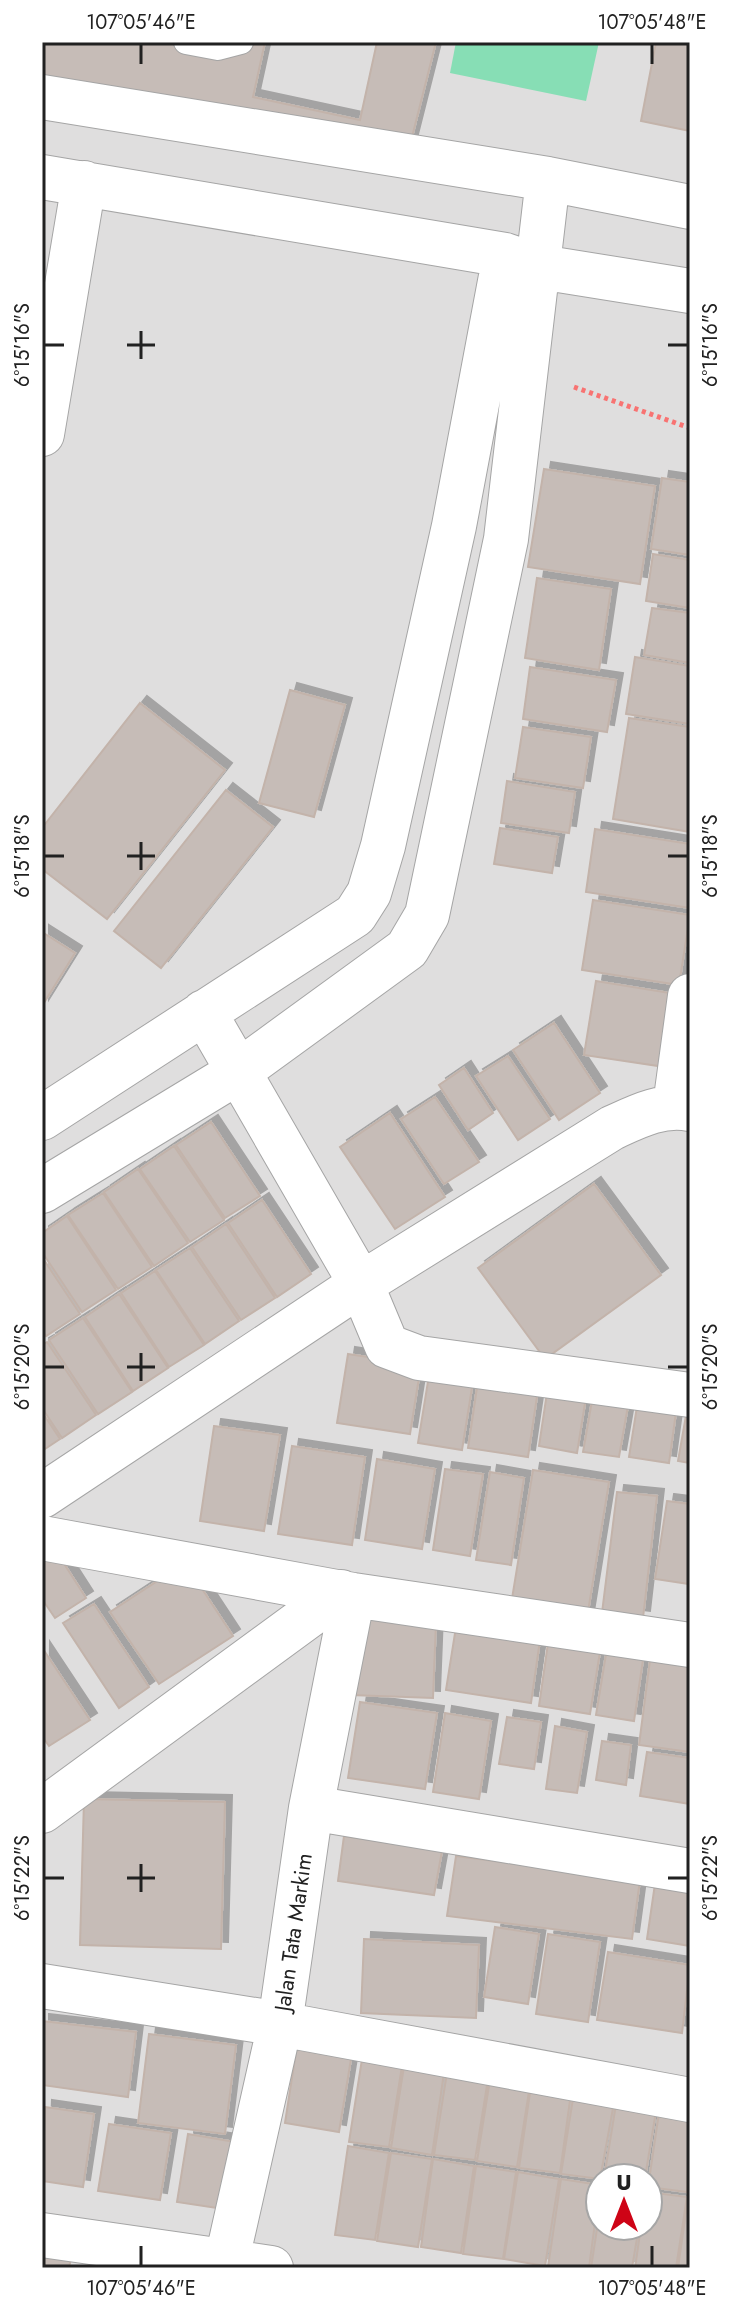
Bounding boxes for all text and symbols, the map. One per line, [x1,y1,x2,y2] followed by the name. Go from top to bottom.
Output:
[86,8,196,37] text: 107°05'46"E
[598,8,706,37] text: 107°05'48"E
[8,303,37,387] text: 6°15'16"S
[696,303,725,387] text: 6°15'16"S
[8,814,37,898] text: 6°15'18"S
[696,814,725,898] text: 6°15'18"S
[8,1324,37,1410] text: 6°15'20"S
[696,1324,725,1410] text: 6°15'20"S
[8,1835,37,1921] text: 6°15'22"S
[696,1835,725,1921] text: 6°15'22"S
[266,1851,320,2016] street label: Jalan Tata Markim
[584,2162,664,2242] north arrow
[616,2166,632,2198] text: U
[86,2274,196,2303] text: 107°05'46"E
[598,2274,706,2303] text: 107°05'48"E

